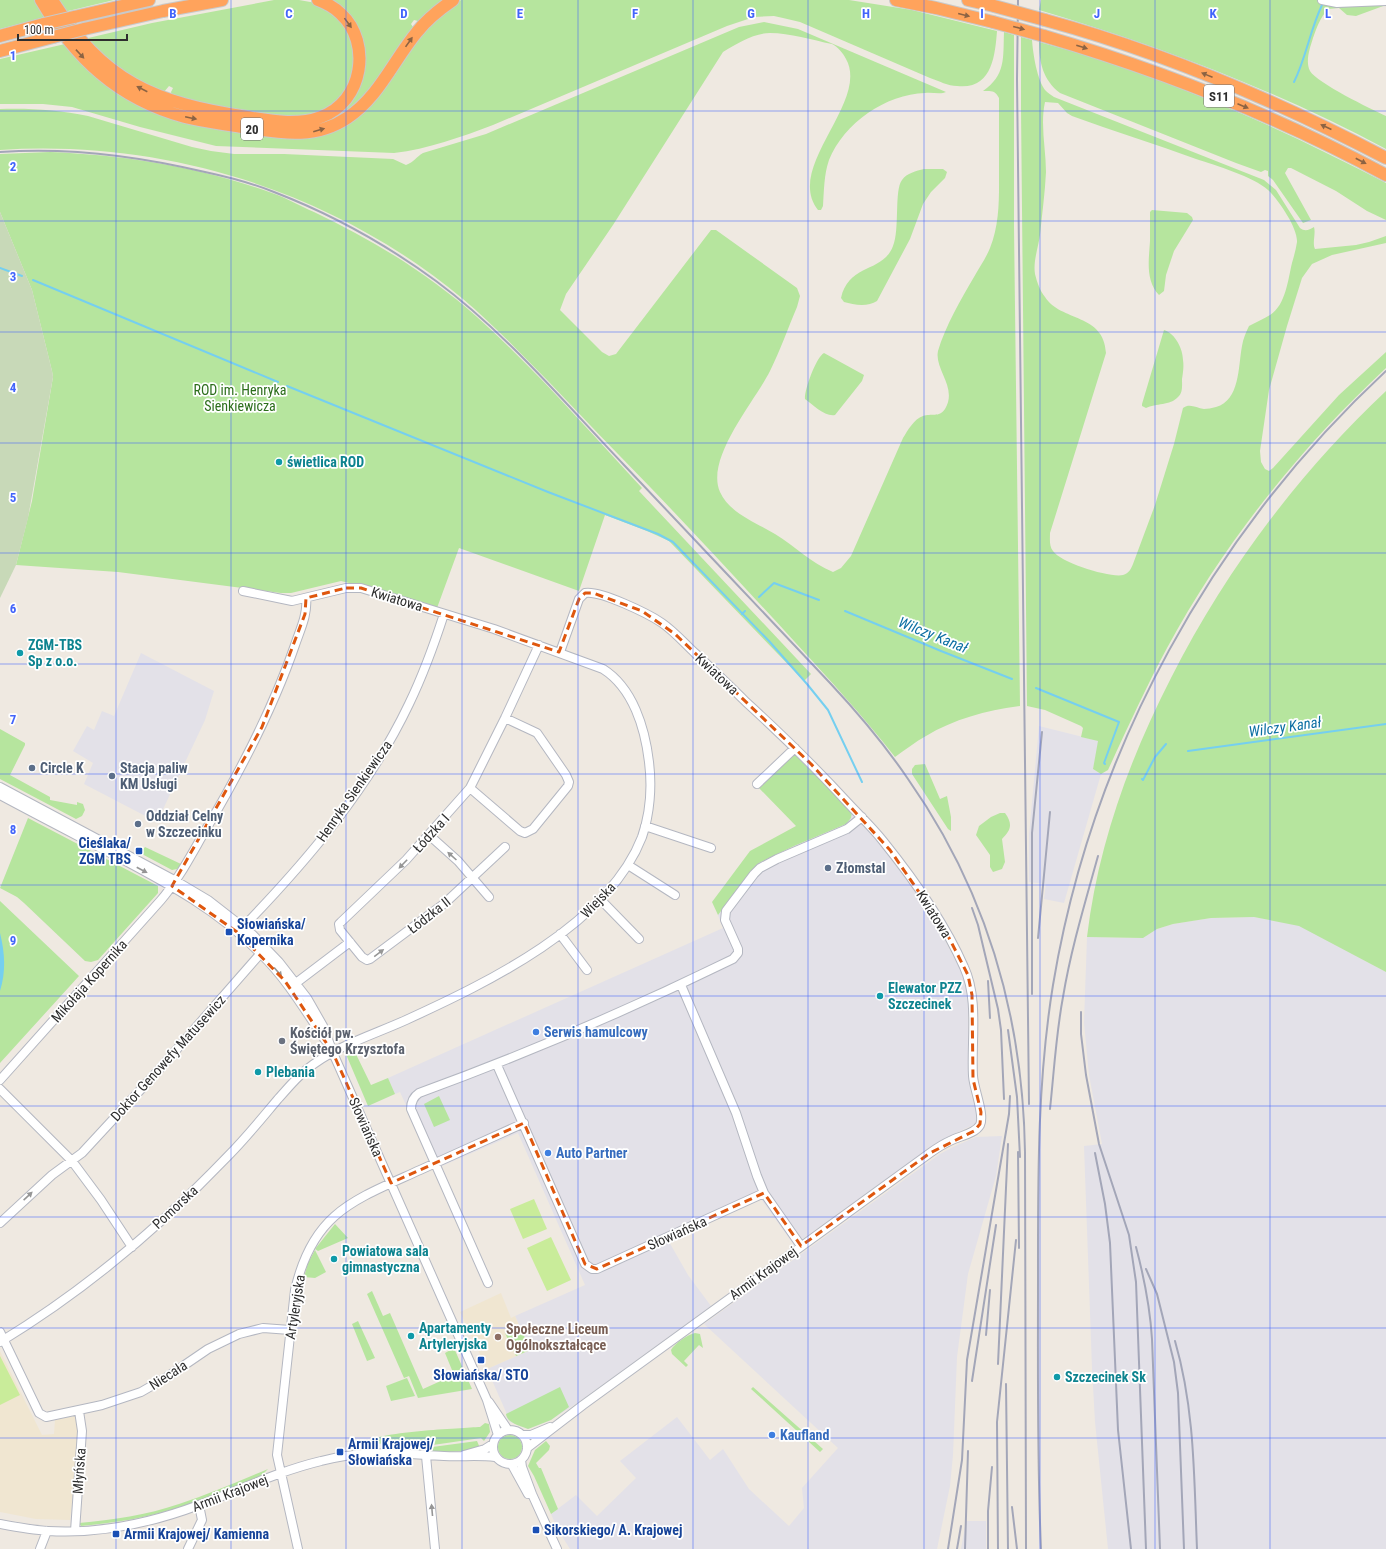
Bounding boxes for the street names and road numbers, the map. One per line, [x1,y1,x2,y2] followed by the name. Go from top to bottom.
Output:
[1204,85,1234,107] road number: S11
[241,118,263,140] road number: 20
[369,584,425,614] street label: Kwiatowa
[692,650,742,698] street label: Kwiatowa
[313,737,395,845] street label: Henryka Sienkiewicza
[409,810,453,856] street label: Łódzka I
[577,879,619,921] street label: Wiejska
[913,887,955,941] street label: Kwiatowa
[404,893,454,937] street label: Łódzka II
[48,936,130,1026] street label: Mikołaja Kopernika
[107,992,229,1124] street label: Doktor Genowefy Matusewicz
[346,1095,386,1159] street label: Słowiańska
[149,1182,201,1232] street label: Pomorska
[645,1213,709,1253] street label: Słowiańska
[726,1243,800,1303] street label: Armii Krajowej
[282,1274,308,1340] street label: Artyleryjska
[146,1357,190,1393] street label: Niecała
[69,1447,89,1495] street label: Młyńska
[190,1471,270,1515] street label: Armii Krajowej

